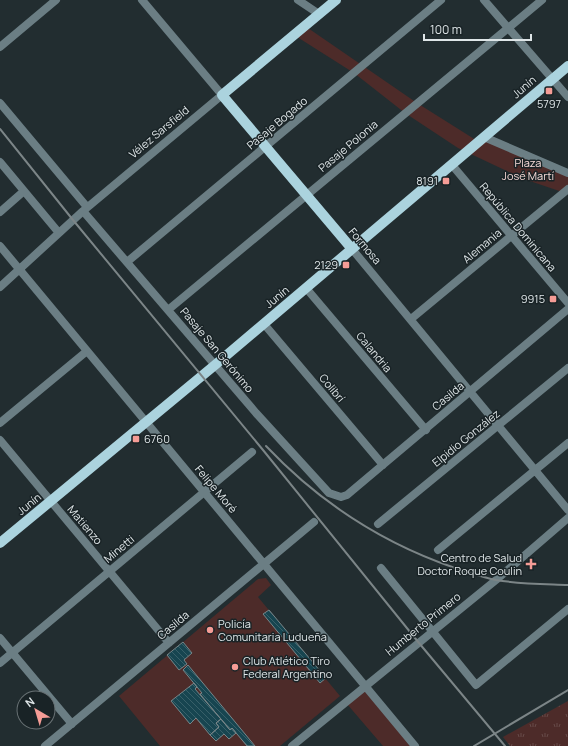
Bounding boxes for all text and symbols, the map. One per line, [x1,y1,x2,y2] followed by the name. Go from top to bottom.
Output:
[424,16,531,42] scale bar
[430,21,462,38] text: 100 m
[508,72,539,101] street label: Junín
[544,86,554,96] marker: 5797
[243,93,310,152] street label: Pasaje Bogado
[537,96,561,111] place label: 5797
[125,102,192,161] street label: Vélez Sarsfield
[315,116,381,175] street label: Pasaje Polonia
[502,155,555,183] park label: Plaza José Martí
[416,173,438,188] place label: 8191
[441,176,451,186] marker: 8191
[477,179,560,274] street label: República Dominicana
[346,224,385,267] street label: Formosa
[459,225,504,266] street label: Alemania
[314,257,338,272] place label: 2129
[341,260,351,270] marker: 2129
[261,282,292,311] street label: Junín
[521,291,545,306] place label: 9915
[548,294,558,304] marker: 9915
[177,304,258,396] street label: Pasaje San Gerónimo
[353,328,396,375] street label: Calandria
[316,370,349,405] street label: Colibrí
[428,378,467,413] street label: Casilda
[429,406,503,470] street label: Elpidio González
[144,431,170,446] place label: 6760
[131,434,141,444] marker: 6760
[192,462,241,516] street label: Felipe Moré
[13,489,44,518] street label: Junín
[65,502,107,548] street label: Matienzo
[100,531,137,566] street label: Minetti
[417,550,522,578] place label: Centro de Salud Doctor Roque Coulin
[525,558,537,570] marker: Centro de Salud Doctor Roque Coulin
[382,588,464,659] street label: Humberto Primero
[153,607,192,642] street label: Casilda
[218,616,327,644] place label: Policía Comunitaria Ludueña
[205,625,215,635] marker: Policía Comunitaria Ludueña
[243,653,333,681] place label: Club Atlético Tiro Federal Argentino
[230,662,240,672] marker: Club Atlético Tiro Federal Argentino
[16,690,56,730] north arrow
[22,693,37,710] text: N

